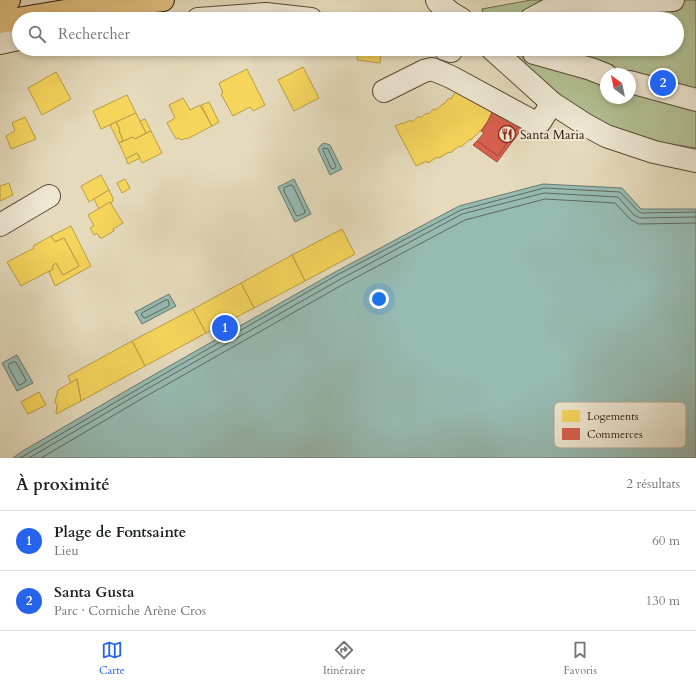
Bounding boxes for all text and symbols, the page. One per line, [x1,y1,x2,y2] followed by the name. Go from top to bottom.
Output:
[12,12,684,56] search box
[26,23,48,45] icon: search
[58,24,130,44] text: Rechercher
[600,68,636,104] north arrow
[650,68,676,98] pin: 2
[497,124,517,144] restaurant icon: Santa Maria
[520,126,585,144] place label: Santa Maria
[369,289,389,309] your location
[212,313,238,343] pin: 1
[554,402,686,448] legend
[587,409,639,424] text: Logements
[587,427,643,442] text: Commerces
[16,473,110,496] text: À proximité
[626,475,680,493] text: 2 résultats
[54,522,186,542] text: Plage de Fontsainte
[26,532,32,550] text: 1
[652,532,680,550] text: 60 m
[54,542,79,560] text: Lieu
[54,582,135,602] text: Santa Gusta
[26,592,32,610] text: 2
[646,592,680,610] text: 130 m
[54,602,206,620] text: Parc · Corniche Arène Cros
[99,639,125,678] tab: Carte
[323,639,365,678] tab: Itinéraire
[564,639,597,678] tab: Favoris

